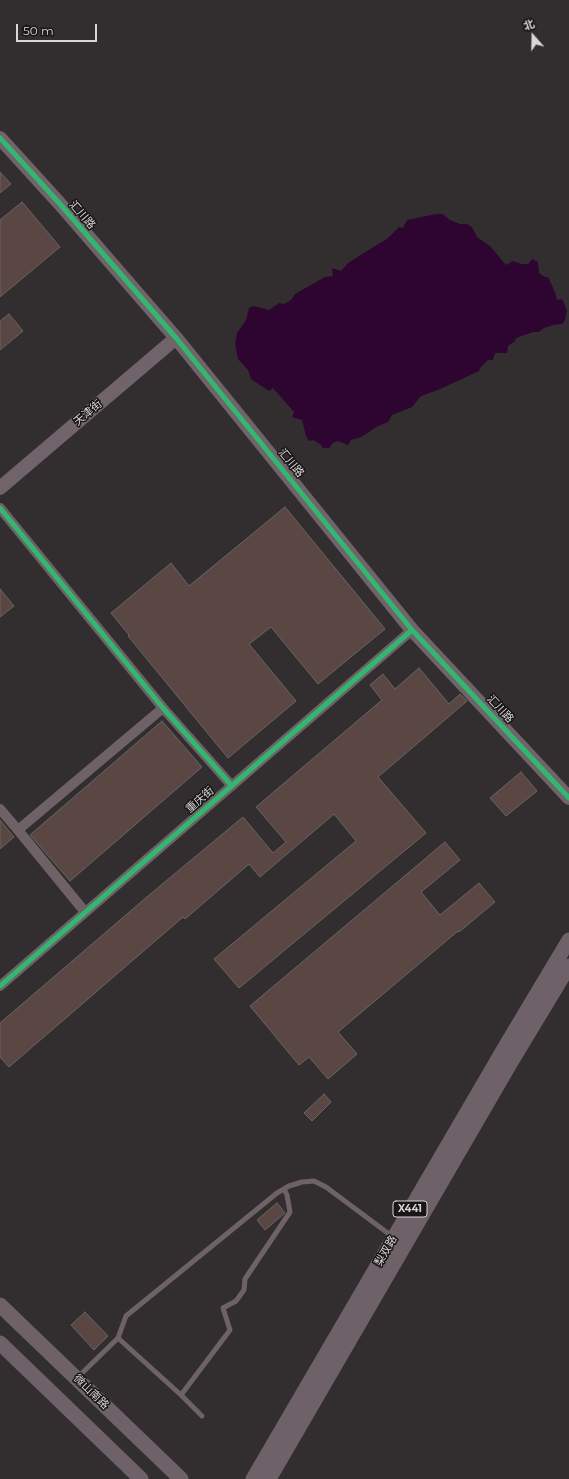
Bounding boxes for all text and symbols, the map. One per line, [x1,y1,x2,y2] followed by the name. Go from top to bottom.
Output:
[18,16,99,42] scale bar
[513,16,553,56] north arrow
[521,16,536,33] text: 北
[23,23,54,38] text: 50 m
[66,198,98,232] street label: 汇川路
[71,397,105,429] street label: 天津街
[275,446,307,480] street label: 汇川路
[484,692,516,726] street label: 汇川路
[183,784,217,816] street label: 重庆街
[393,1201,427,1217] road number: X441
[372,1233,400,1269] street label: 梨双路
[71,1372,111,1412] street label: 微山南路

